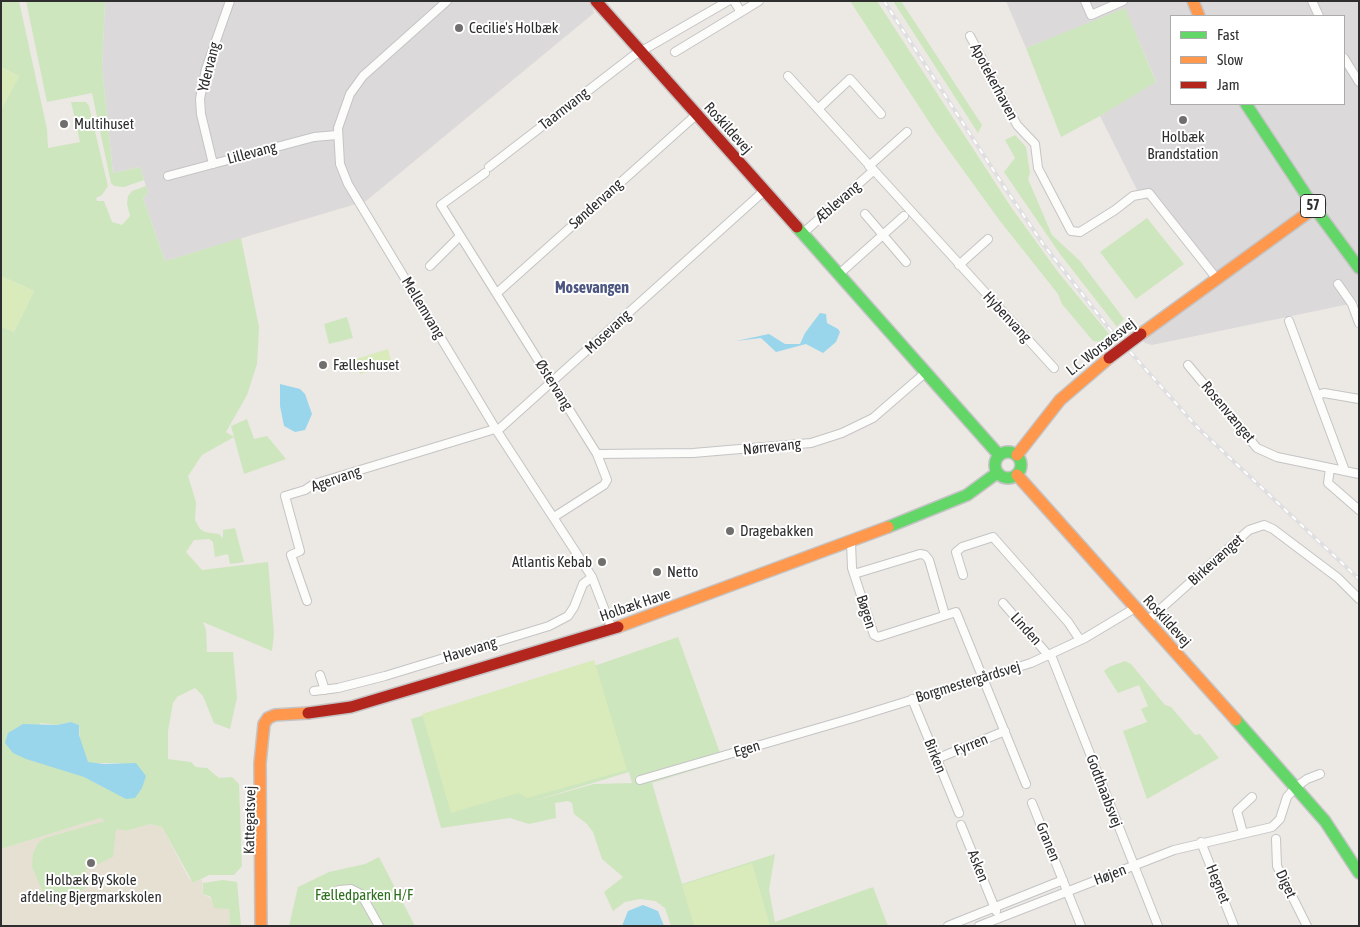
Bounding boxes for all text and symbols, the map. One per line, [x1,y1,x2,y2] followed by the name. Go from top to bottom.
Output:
[1170,15,1345,105] legend
[469,19,558,37] place label: Cecilie's Holbæk
[453,22,465,34] marker: Cecilie's Holbæk
[1217,26,1239,43] text: Fast
[194,40,224,94] street label: Ydervang
[966,41,1022,123] street label: Apotekerhaven
[1217,51,1243,68] text: Slow
[1217,76,1240,93] text: Jam
[536,84,592,134] street label: Taarnvang
[700,98,756,158] street label: Roskildevej
[1177,114,1189,126] marker: Holbæk Brandstation
[74,115,134,133] place label: Multihuset
[58,118,70,130] marker: Multihuset
[1147,128,1219,163] place label: Holbæk Brandstation
[225,138,279,168] street label: Lillevang
[566,175,626,233] street label: Søndervang
[811,177,865,227] street label: Æblevang
[1300,195,1326,218] road number: 57
[398,274,448,342] street label: Mellemvang
[555,278,629,298] district label: Mosevangen
[979,288,1035,346] street label: Hybenvang
[581,306,635,358] street label: Mosevang
[1063,314,1139,380] street label: L.C. Worsøesvej
[333,356,399,374] place label: Fælleshuset
[531,356,577,414] street label: Østervang
[317,359,329,371] marker: Fælleshuset
[1197,378,1259,446] street label: Rosenvænget
[742,435,802,459] street label: Nørrevang
[309,462,363,496] street label: Agervang
[740,522,814,540] place label: Dragebakken
[724,525,736,537] marker: Dragebakken
[1185,530,1247,590] street label: Birkevænget
[512,553,592,571] place label: Atlantis Kebab
[596,556,608,568] marker: Atlantis Kebab
[667,563,698,581] place label: Netto
[651,566,663,578] marker: Netto
[597,584,673,626] street label: Holbæk Have
[1139,591,1195,651] street label: Roskildevej
[852,593,880,631] street label: Bøgen
[1007,609,1045,649] street label: Linden
[441,633,499,667] street label: Havevang
[913,658,1023,706] street label: Borgmestergårdsvej
[951,730,991,760] street label: Fyrren
[920,736,950,776] street label: Birken
[732,737,762,761] street label: Egen
[1082,752,1126,830] street label: Godthaabsvej
[240,786,260,854] street label: Kattegatsvej
[1032,820,1064,864] street label: Granen
[963,847,993,885] street label: Asken
[85,857,97,869] marker: Holbæk By Skole afdeling Bjergmarkskolen
[1091,861,1129,889] street label: Højen
[1202,862,1234,906] street label: Hegnet
[1272,867,1300,901] street label: Diget
[20,871,162,906] place label: Holbæk By Skole afdeling Bjergmarkskolen
[315,886,413,904] park label: Fælledparken H/F

